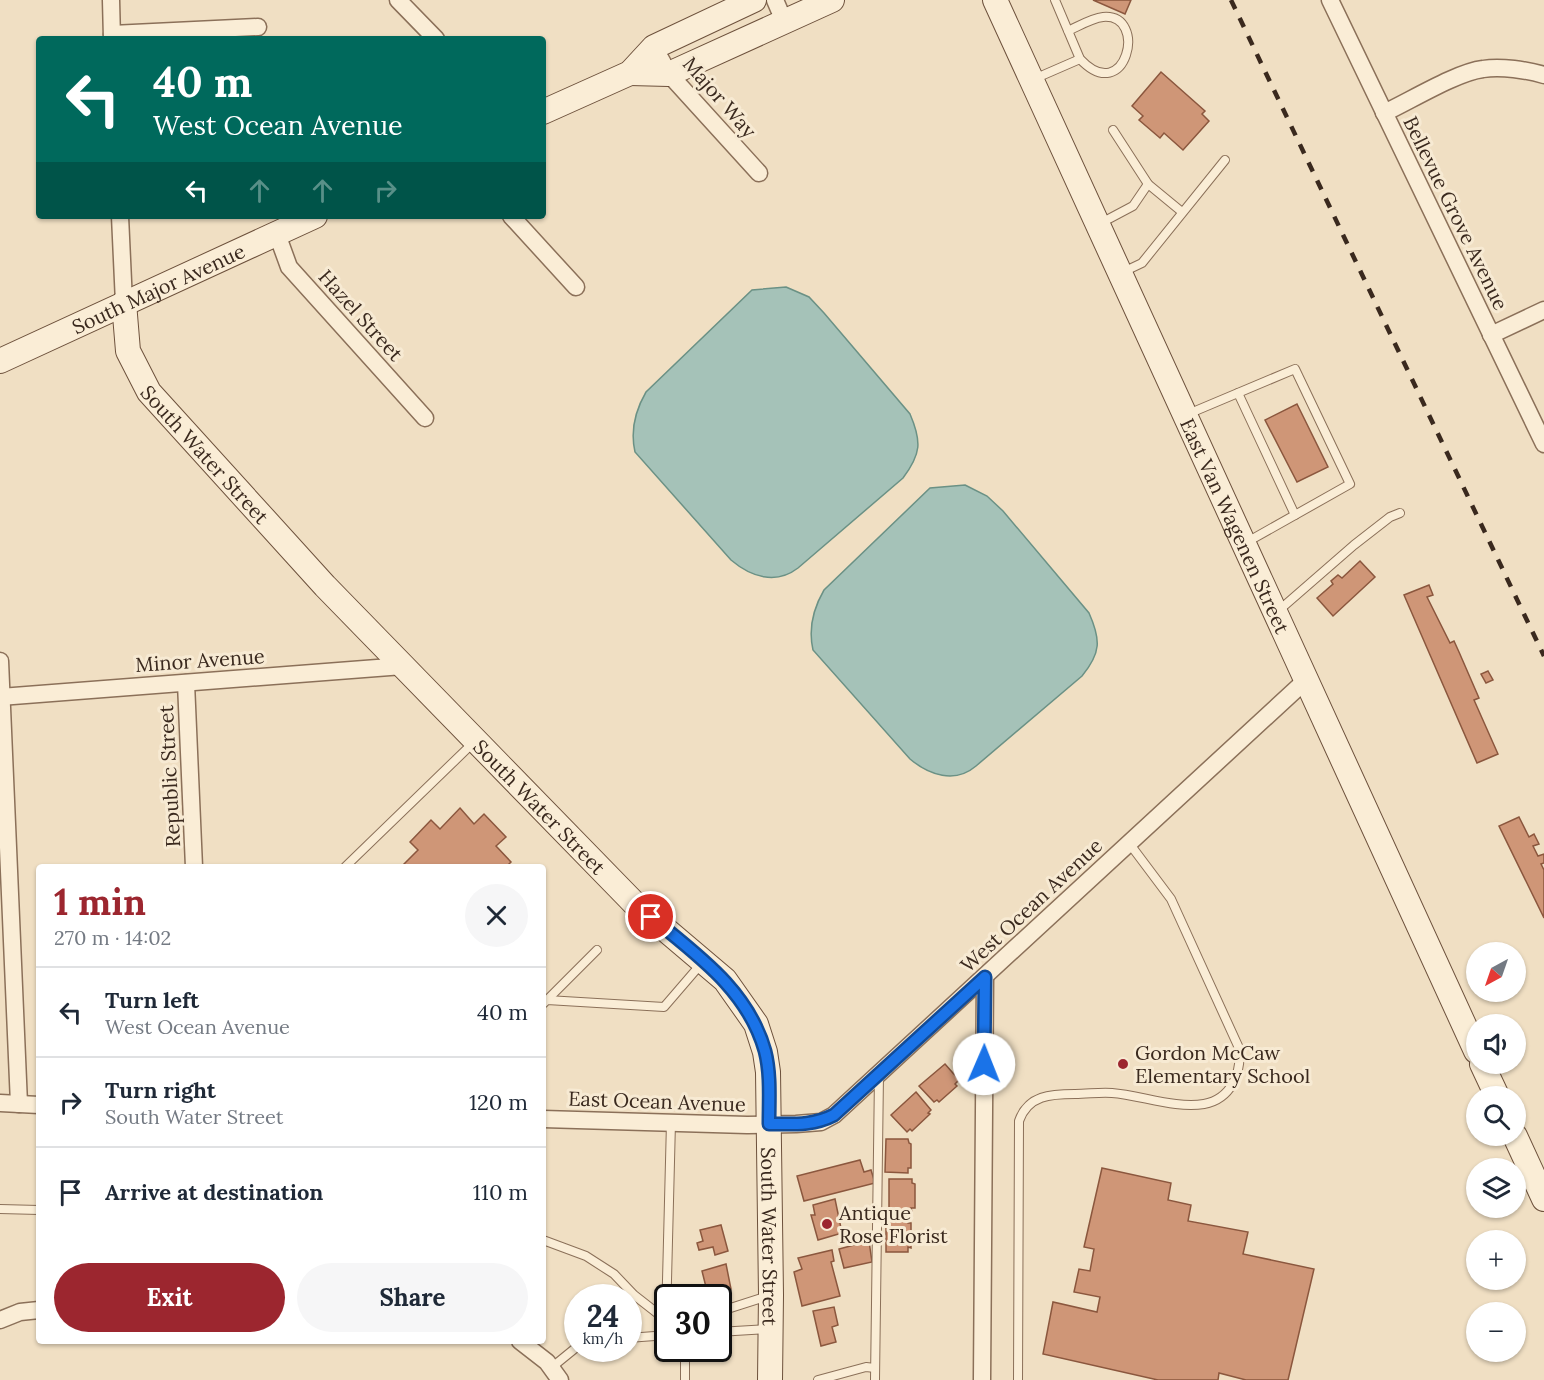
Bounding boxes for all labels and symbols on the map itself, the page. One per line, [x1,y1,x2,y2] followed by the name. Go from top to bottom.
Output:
[678,51,762,143] street label: Major Way
[1398,112,1514,314] street label: Bellevue Grove Avenue
[68,238,249,339] street label: South Major Avenue
[314,264,409,366] street label: Hazel Street
[136,380,275,529] street label: South Water Street
[1176,414,1296,637] street label: East Van Wagenen Street
[134,643,266,677] street label: Minor Avenue
[153,704,185,848] street label: Republic Street
[469,734,611,879] street label: South Water Street
[955,833,1107,977] street label: West Ocean Avenue
[625,891,676,942] pin
[1466,942,1526,1002] north arrow
[952,1032,1016,1096] position arrow
[1135,1040,1310,1088] place label: Gordon McCaw Elementary School
[1116,1057,1130,1071] marker: Gordon McCaw Elementary School
[568,1085,746,1117] street label: East Ocean Avenue
[757,1147,784,1326] street label: South Water Street
[838,1200,948,1248] place label: Antique Rose Florist
[820,1217,834,1231] marker: Antique Rose Florist
[654,1284,732,1362] speed limit sign: 30

